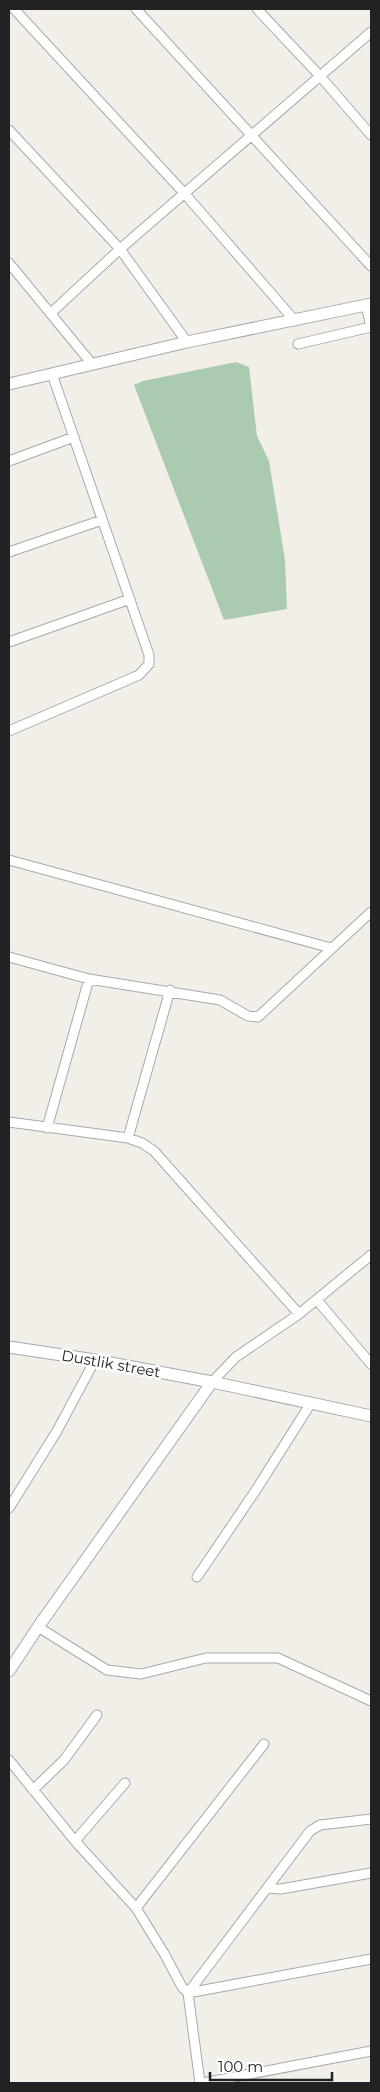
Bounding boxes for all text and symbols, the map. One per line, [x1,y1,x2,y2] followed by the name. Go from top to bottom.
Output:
[60,1345,162,1382] street label: Dustlik street
[210,2050,332,2082] scale bar
[218,2057,263,2076] text: 100 m

